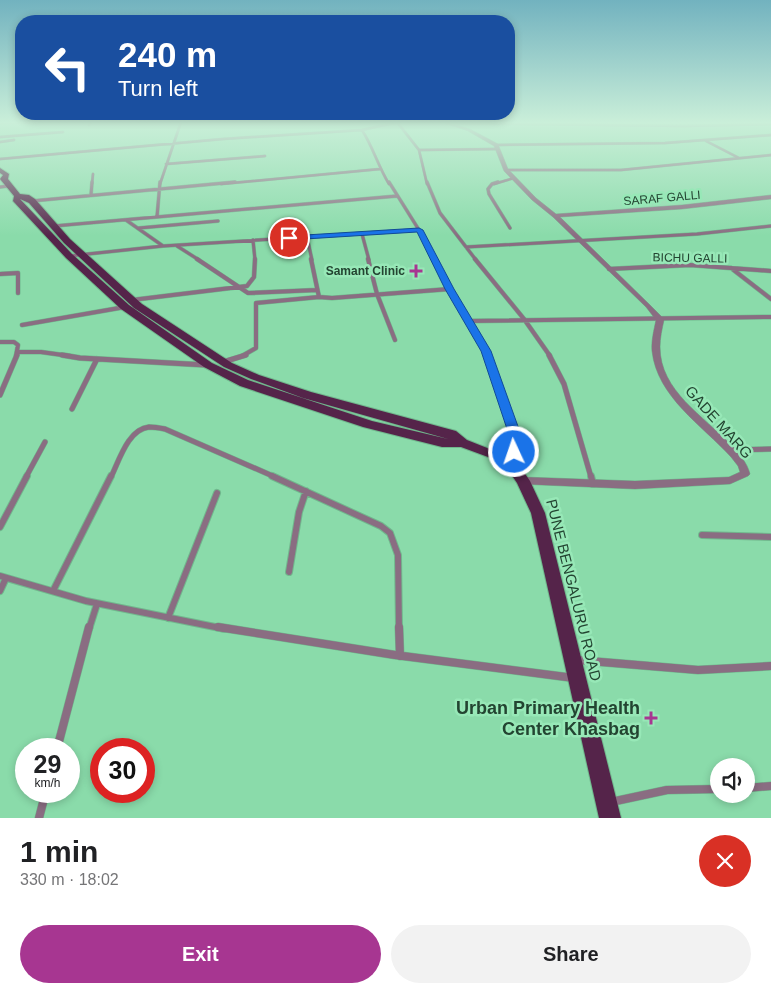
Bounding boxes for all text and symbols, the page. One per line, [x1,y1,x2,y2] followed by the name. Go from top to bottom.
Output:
[35,35,100,100] icon: left
[118,35,217,74] text: 240 m
[118,76,198,101] text: Turn left
[623,188,701,208] street label: SARAF GALLI
[268,217,310,259] pin
[275,224,303,252] icon: arrive
[653,250,727,266] street label: BICHU GALLI
[326,264,405,278] place label: Samant Clinic
[409,264,423,278] marker: Samant Clinic
[682,382,756,462] street label: GADE MARG
[487,425,539,477] position arrow
[543,497,605,683] street label: PUNE BENGALURU ROAD
[456,698,640,739] place label: Urban Primary Health Center Khasbag
[644,711,658,725] marker: Urban Primary Health Center Khasbag
[90,738,155,803] speed limit sign: 30
[34,750,61,778] text: 29
[710,758,755,803] map controls
[710,758,755,803] button: sound
[34,776,61,790] text: km/h
[20,835,98,868] text: 1 min
[699,835,751,887] button: close
[20,871,119,888] text: 330 m · 18:02
[20,925,381,983] button: Exit
[391,925,751,983] button: Share

